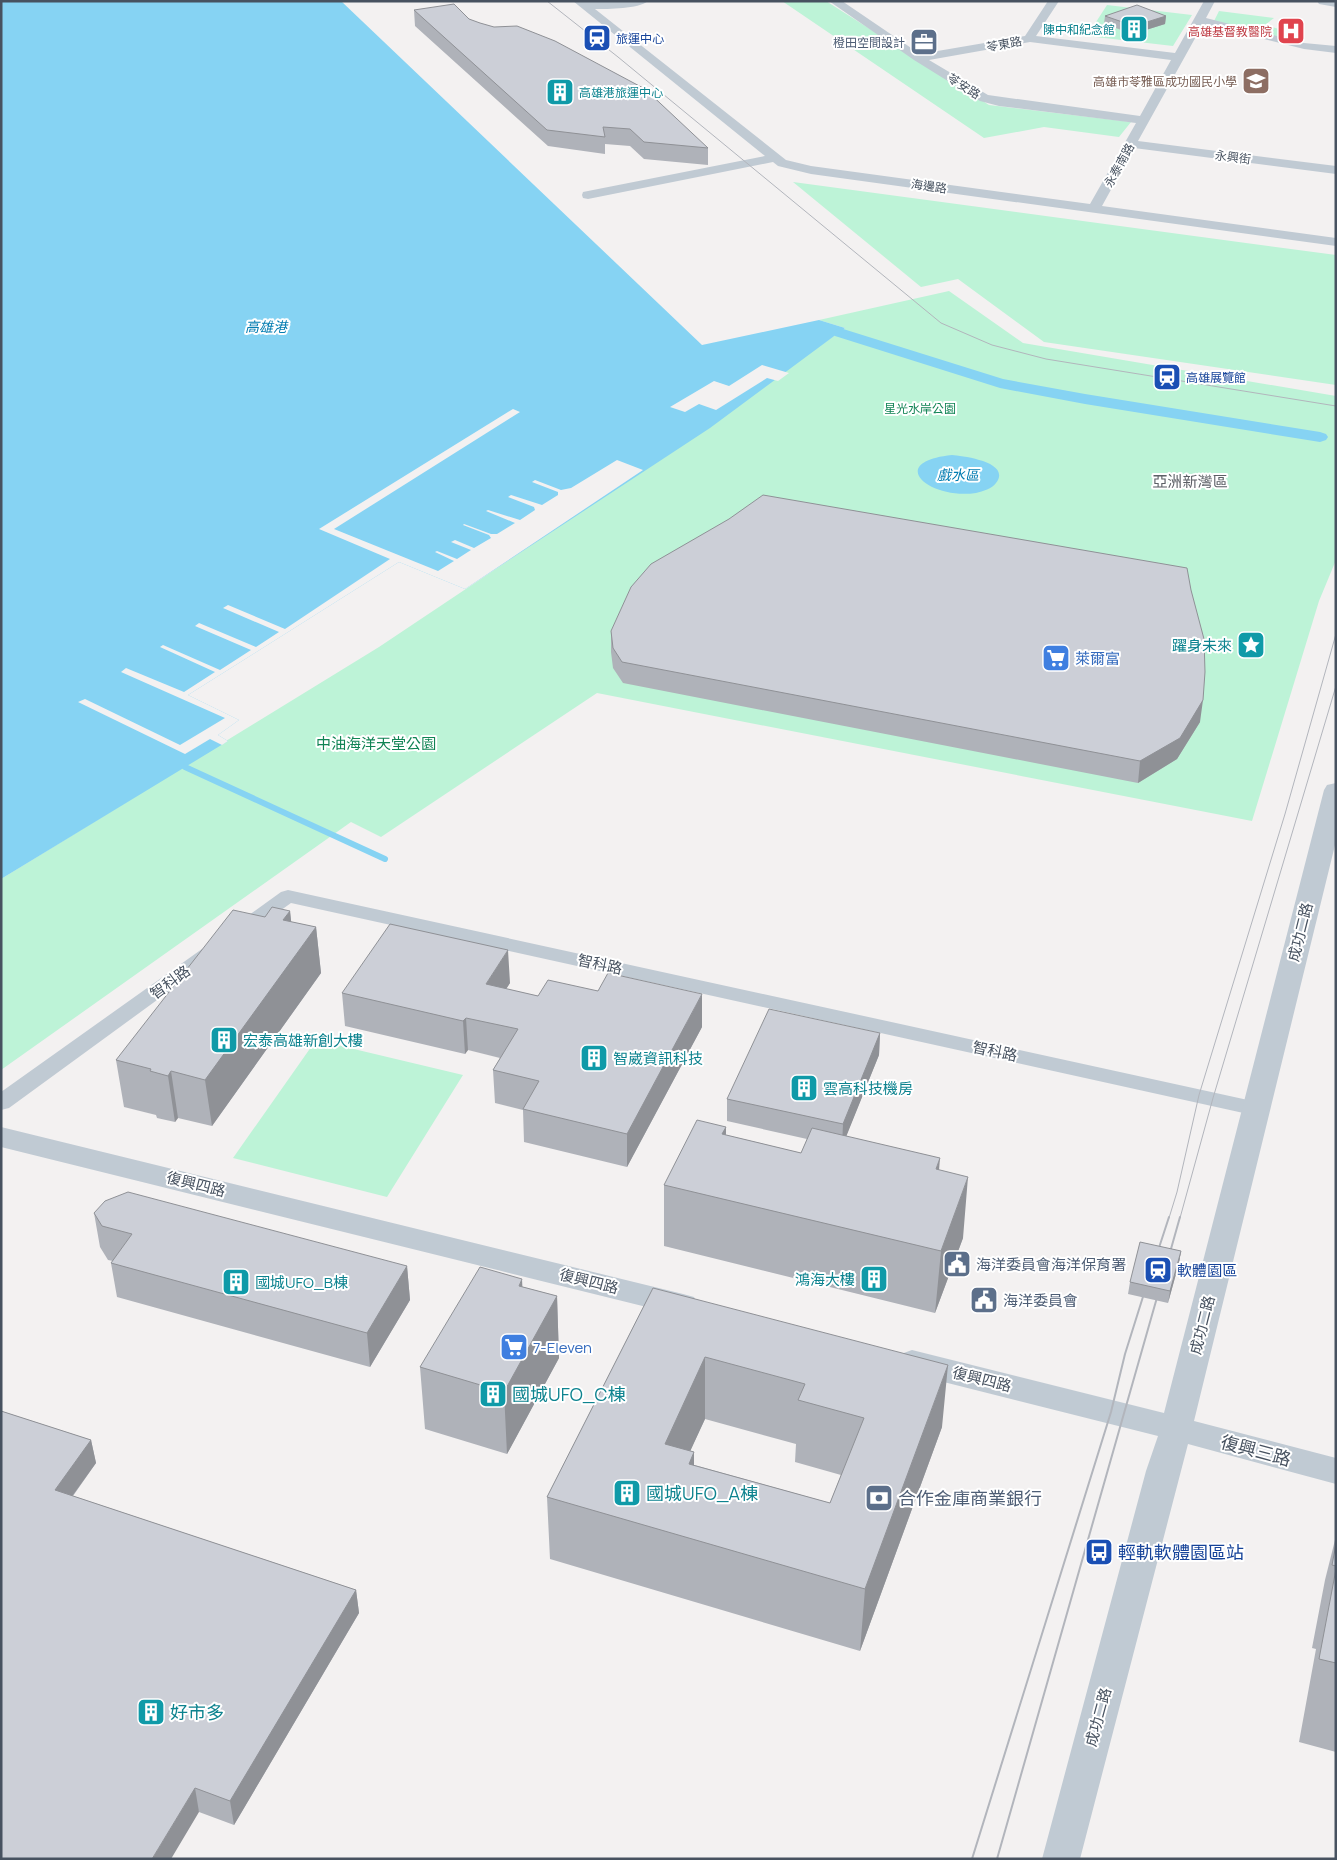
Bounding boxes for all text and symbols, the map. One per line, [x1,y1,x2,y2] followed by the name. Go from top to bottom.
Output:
[1119,14,1149,44] building icon: 陳中和紀念館
[1276,16,1306,46] hospital icon: 高雄基督教醫院
[1043,21,1115,38] place label: 陳中和紀念館
[582,23,612,53] station icon: 旅運中心
[1188,23,1272,40] place label: 高雄基督教醫院
[909,27,939,57] office icon: 橙田空間設計
[616,30,664,47] place label: 旅運中心
[985,32,1023,56] street label: 苓東路
[833,34,905,51] place label: 橙田空間設計
[1241,66,1271,96] school or university icon: 高雄市苓雅區成功國民小學
[944,69,984,103] street label: 苓安路
[1093,73,1237,90] place label: 高雄市苓雅區成功國民小學
[545,77,575,107] building icon: 高雄港旅運中心
[579,84,663,101] place label: 高雄港旅運中心
[1100,140,1138,190] street label: 永泰南路
[1214,146,1252,168] street label: 永興街
[910,175,948,197] street label: 海邊路
[245,317,289,336] water label: 高雄港
[1152,362,1182,392] station icon: 高雄展覽館
[1186,369,1246,386] place label: 高雄展覽館
[884,400,956,417] park label: 星光水岸公園
[937,465,981,484] water label: 戲水區
[1152,471,1228,492] district label: 亞洲新灣區
[1236,630,1266,660] place icon: 躍身未來
[1172,635,1232,656] place label: 躍身未來
[1041,643,1071,673] supermarket icon: 萊爾富
[1075,648,1120,669] place label: 萊爾富
[316,733,436,754] park label: 中油海洋天堂公園
[1283,900,1317,964] street label: 成功二路
[576,949,624,979] street label: 智科路
[146,960,194,1004] street label: 智科路
[209,1025,239,1055] building icon: 宏泰高雄新創大樓
[243,1030,363,1051] place label: 宏泰高雄新創大樓
[971,1036,1019,1066] street label: 智科路
[579,1043,609,1073] building icon: 智崴資訊科技
[613,1048,703,1069] place label: 智崴資訊科技
[789,1073,819,1103] building icon: 雲高科技機房
[823,1078,913,1099] place label: 雲高科技機房
[164,1167,228,1201] street label: 復興四路
[942,1249,972,1279] public building icon: 海洋委員會海洋保育署
[976,1254,1126,1275] place label: 海洋委員會海洋保育署
[1143,1255,1173,1285] station icon: 軟體園區
[1177,1260,1237,1281] place label: 軟體園區
[557,1264,621,1298] street label: 復興四路
[859,1264,889,1294] building icon: 鴻海大樓
[221,1267,251,1297] building icon: 國城UFO_B棟
[795,1269,855,1290] place label: 鴻海大樓
[255,1272,348,1293] place label: 國城UFO_B棟
[969,1285,999,1315] public building icon: 海洋委員會
[1003,1290,1078,1311] place label: 海洋委員會
[1185,1293,1219,1357] street label: 成功二路
[499,1332,529,1362] supermarket icon: 7-Eleven
[533,1337,592,1358] place label: 7-Eleven
[950,1362,1014,1396] street label: 復興四路
[478,1379,508,1409] building icon: 國城UFO_C棟
[512,1382,625,1406] place label: 國城UFO_C棟
[1218,1429,1294,1471] street label: 復興三路
[612,1478,642,1508] building icon: 國城UFO_A棟
[646,1481,758,1505] place label: 國城UFO_A棟
[864,1483,894,1513] bank icon: 合作金庫商業銀行
[898,1486,1042,1510] place label: 合作金庫商業銀行
[1084,1537,1114,1567] bus stop icon: 輕軌軟體園區站
[1118,1540,1244,1564] place label: 輕軌軟體園區站
[1080,1685,1116,1749] street label: 成功二路
[136,1697,166,1727] building icon: 好市多
[170,1700,224,1724] place label: 好市多

